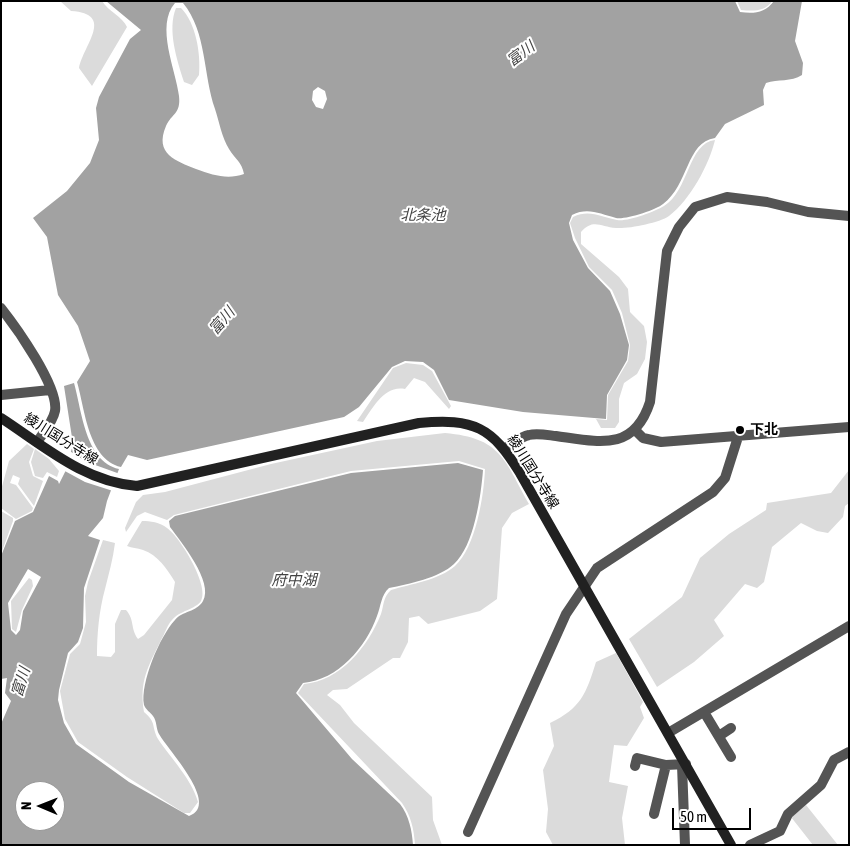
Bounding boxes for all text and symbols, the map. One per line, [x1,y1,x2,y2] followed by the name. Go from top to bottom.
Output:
[504,38,538,70] water label: 富川
[401,206,445,224] water label: 北条池
[205,304,239,338] water label: 富川
[21,410,101,468] street label: 綾川国分寺線
[750,422,778,438] place label: 下北
[734,424,746,436] marker: 下北
[504,432,562,512] street label: 綾川国分寺線
[272,571,316,589] water label: 府中湖
[8,665,34,699] water label: 富川
[15,781,65,831] north arrow
[675,798,754,830] scale bar
[18,801,34,810] text: N
[680,808,707,825] text: 50 m

